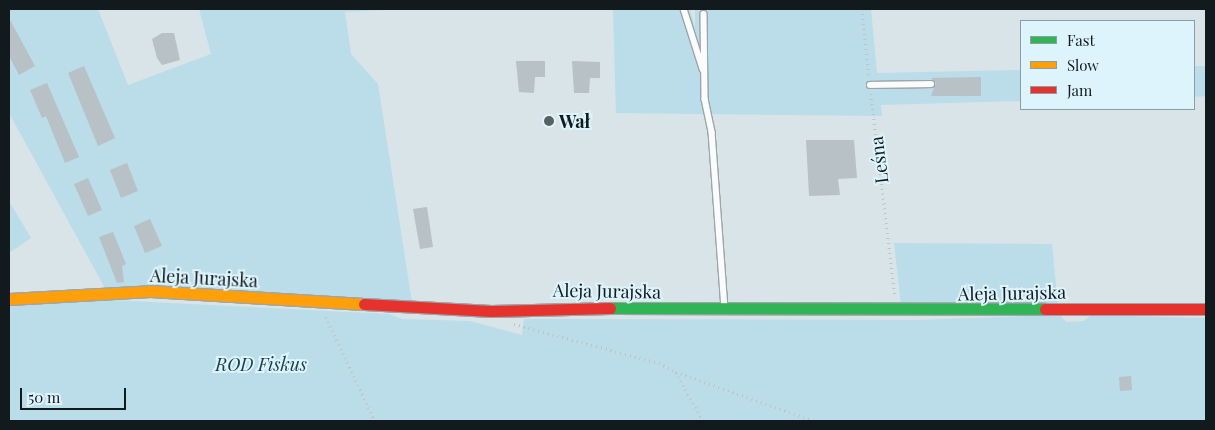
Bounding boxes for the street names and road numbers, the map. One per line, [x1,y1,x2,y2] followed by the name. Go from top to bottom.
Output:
[865,135,893,185] street label: Leśna
[149,264,259,292] street label: Aleja Jurajska
[553,279,661,303] street label: Aleja Jurajska
[958,281,1066,305] street label: Aleja Jurajska

